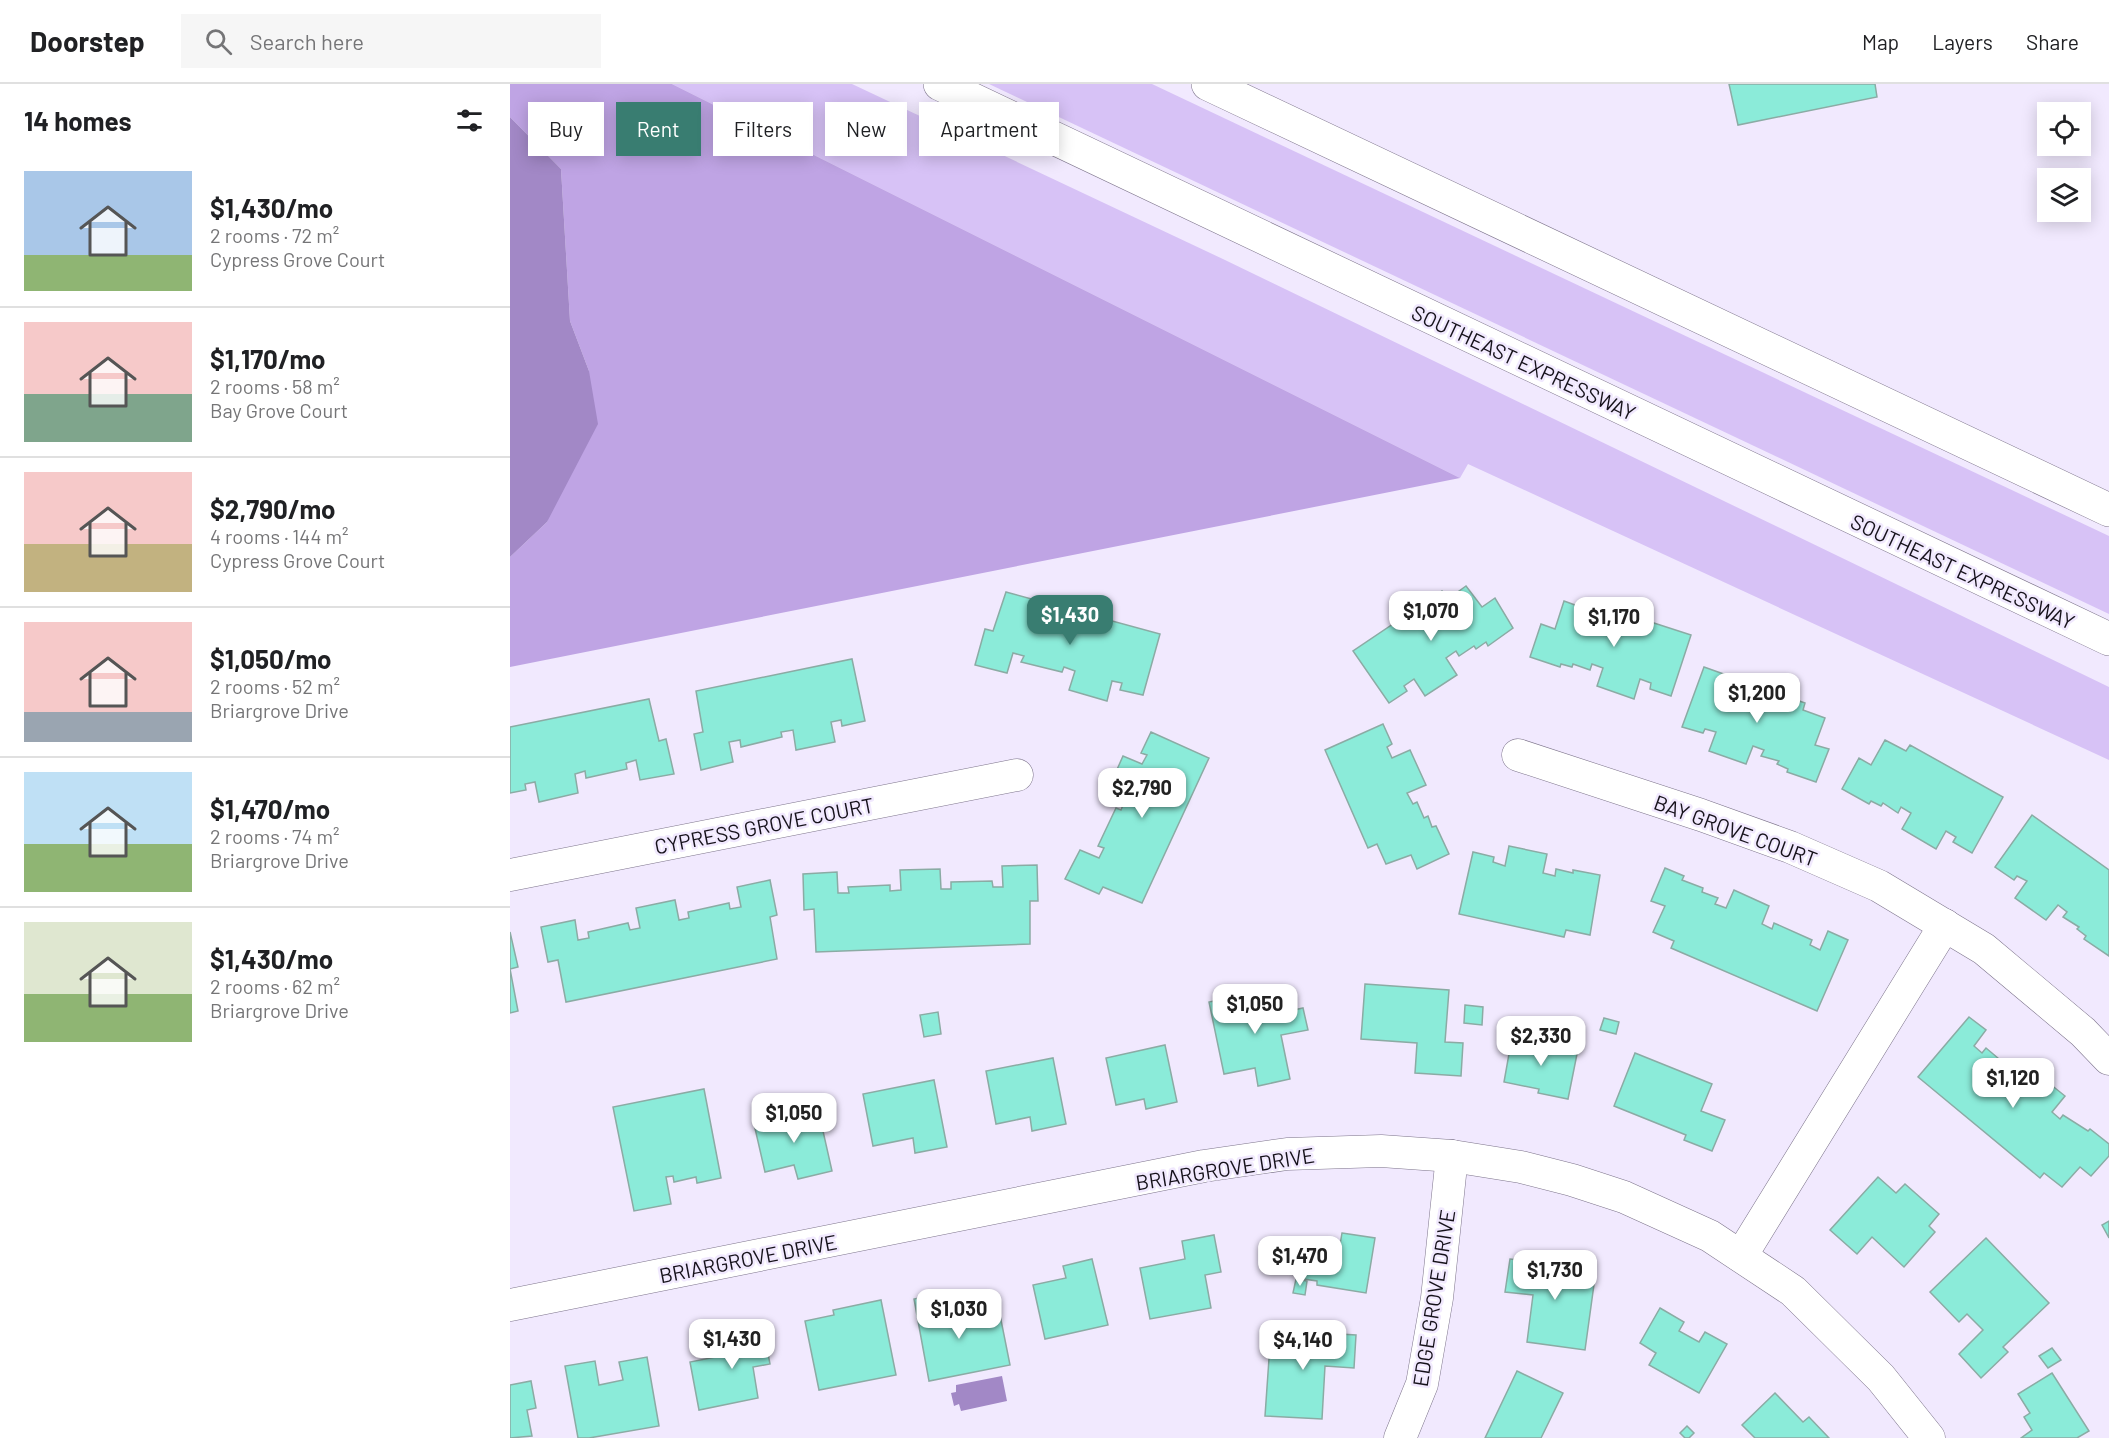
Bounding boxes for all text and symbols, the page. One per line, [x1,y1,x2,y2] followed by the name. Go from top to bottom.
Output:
[181,14,601,68] search box
[30,24,145,58] text: Doorstep
[202,25,235,58] icon: search
[250,28,364,54] text: Search here
[1862,29,1899,54] text: Map
[1932,29,1993,54] text: Layers
[2026,29,2079,54] text: Share
[528,102,604,156] chip: Buy
[616,102,701,156] chip: Rent
[713,102,813,156] chip: Filters
[825,102,907,156] chip: New
[919,102,1059,156] chip: Apartment
[2037,102,2091,222] map controls
[2037,102,2091,156] button: locate
[453,104,486,137] icon: filters
[24,105,131,136] text: 14 homes
[2037,168,2091,222] button: layers
[210,192,333,223] text: $1,430/mo
[72,195,144,267] icon: home
[210,223,339,247] text: 2 rooms · 72 m²
[210,247,385,271] text: Cypress Grove Court
[1408,299,1640,425] street label: SOUTHEAST EXPRESSWAY
[210,343,326,374] text: $1,170/mo
[72,346,144,418] icon: home
[210,374,340,398] text: 2 rooms · 58 m²
[210,398,348,422] text: Bay Grove Court
[210,493,336,524] text: $2,790/mo
[72,496,144,568] icon: home
[1847,508,2079,634] street label: SOUTHEAST EXPRESSWAY
[210,524,348,548] text: 4 rooms · 144 m²
[210,548,385,572] text: Cypress Grove Court
[1382,591,1480,642] pin: $1,070
[1021,595,1119,646] pin: $1,430
[1565,597,1663,648] pin: $1,170
[1403,598,1459,622] text: $1,070
[1041,602,1099,626] text: $1,430
[1588,604,1640,628] text: $1,170
[210,643,332,674] text: $1,050/mo
[72,646,144,718] icon: home
[1708,673,1806,724] pin: $1,200
[210,674,340,698] text: 2 rooms · 52 m²
[1728,680,1786,704] text: $1,200
[210,698,349,722] text: Briargrove Drive
[1093,768,1191,819] pin: $2,790
[1112,775,1172,799] text: $2,790
[1651,789,1821,871] street label: BAY GROVE COURT
[652,791,876,859] street label: CYPRESS GROVE COURT
[210,793,330,824] text: $1,470/mo
[72,796,144,868] icon: home
[210,824,340,848] text: 2 rooms · 74 m²
[210,848,349,872] text: Briargrove Drive
[210,943,333,974] text: $1,430/mo
[72,946,144,1018] icon: home
[210,974,340,998] text: 2 rooms · 62 m²
[1206,984,1304,1035] pin: $1,050
[1227,991,1283,1015] text: $1,050
[210,998,349,1022] text: Briargrove Drive
[1492,1016,1590,1067] pin: $2,330
[1511,1023,1571,1047] text: $2,330
[1964,1058,2062,1109] pin: $1,120
[1986,1065,2040,1089] text: $1,120
[745,1093,843,1144] pin: $1,050
[766,1100,822,1124] text: $1,050
[1134,1142,1316,1194] street label: BRIARGROVE DRIVE
[1407,1208,1459,1388] street label: EDGE GROVE DRIVE
[657,1228,839,1288] street label: BRIARGROVE DRIVE
[1251,1236,1349,1287] pin: $1,470
[1272,1243,1328,1267] text: $1,470
[1506,1250,1604,1301] pin: $1,730
[1527,1257,1583,1281] text: $1,730
[910,1289,1008,1340] pin: $1,030
[931,1296,987,1320] text: $1,030
[683,1319,781,1370] pin: $1,430
[1254,1320,1352,1371] pin: $4,140
[703,1326,761,1350] text: $1,430
[1273,1327,1333,1351] text: $4,140

